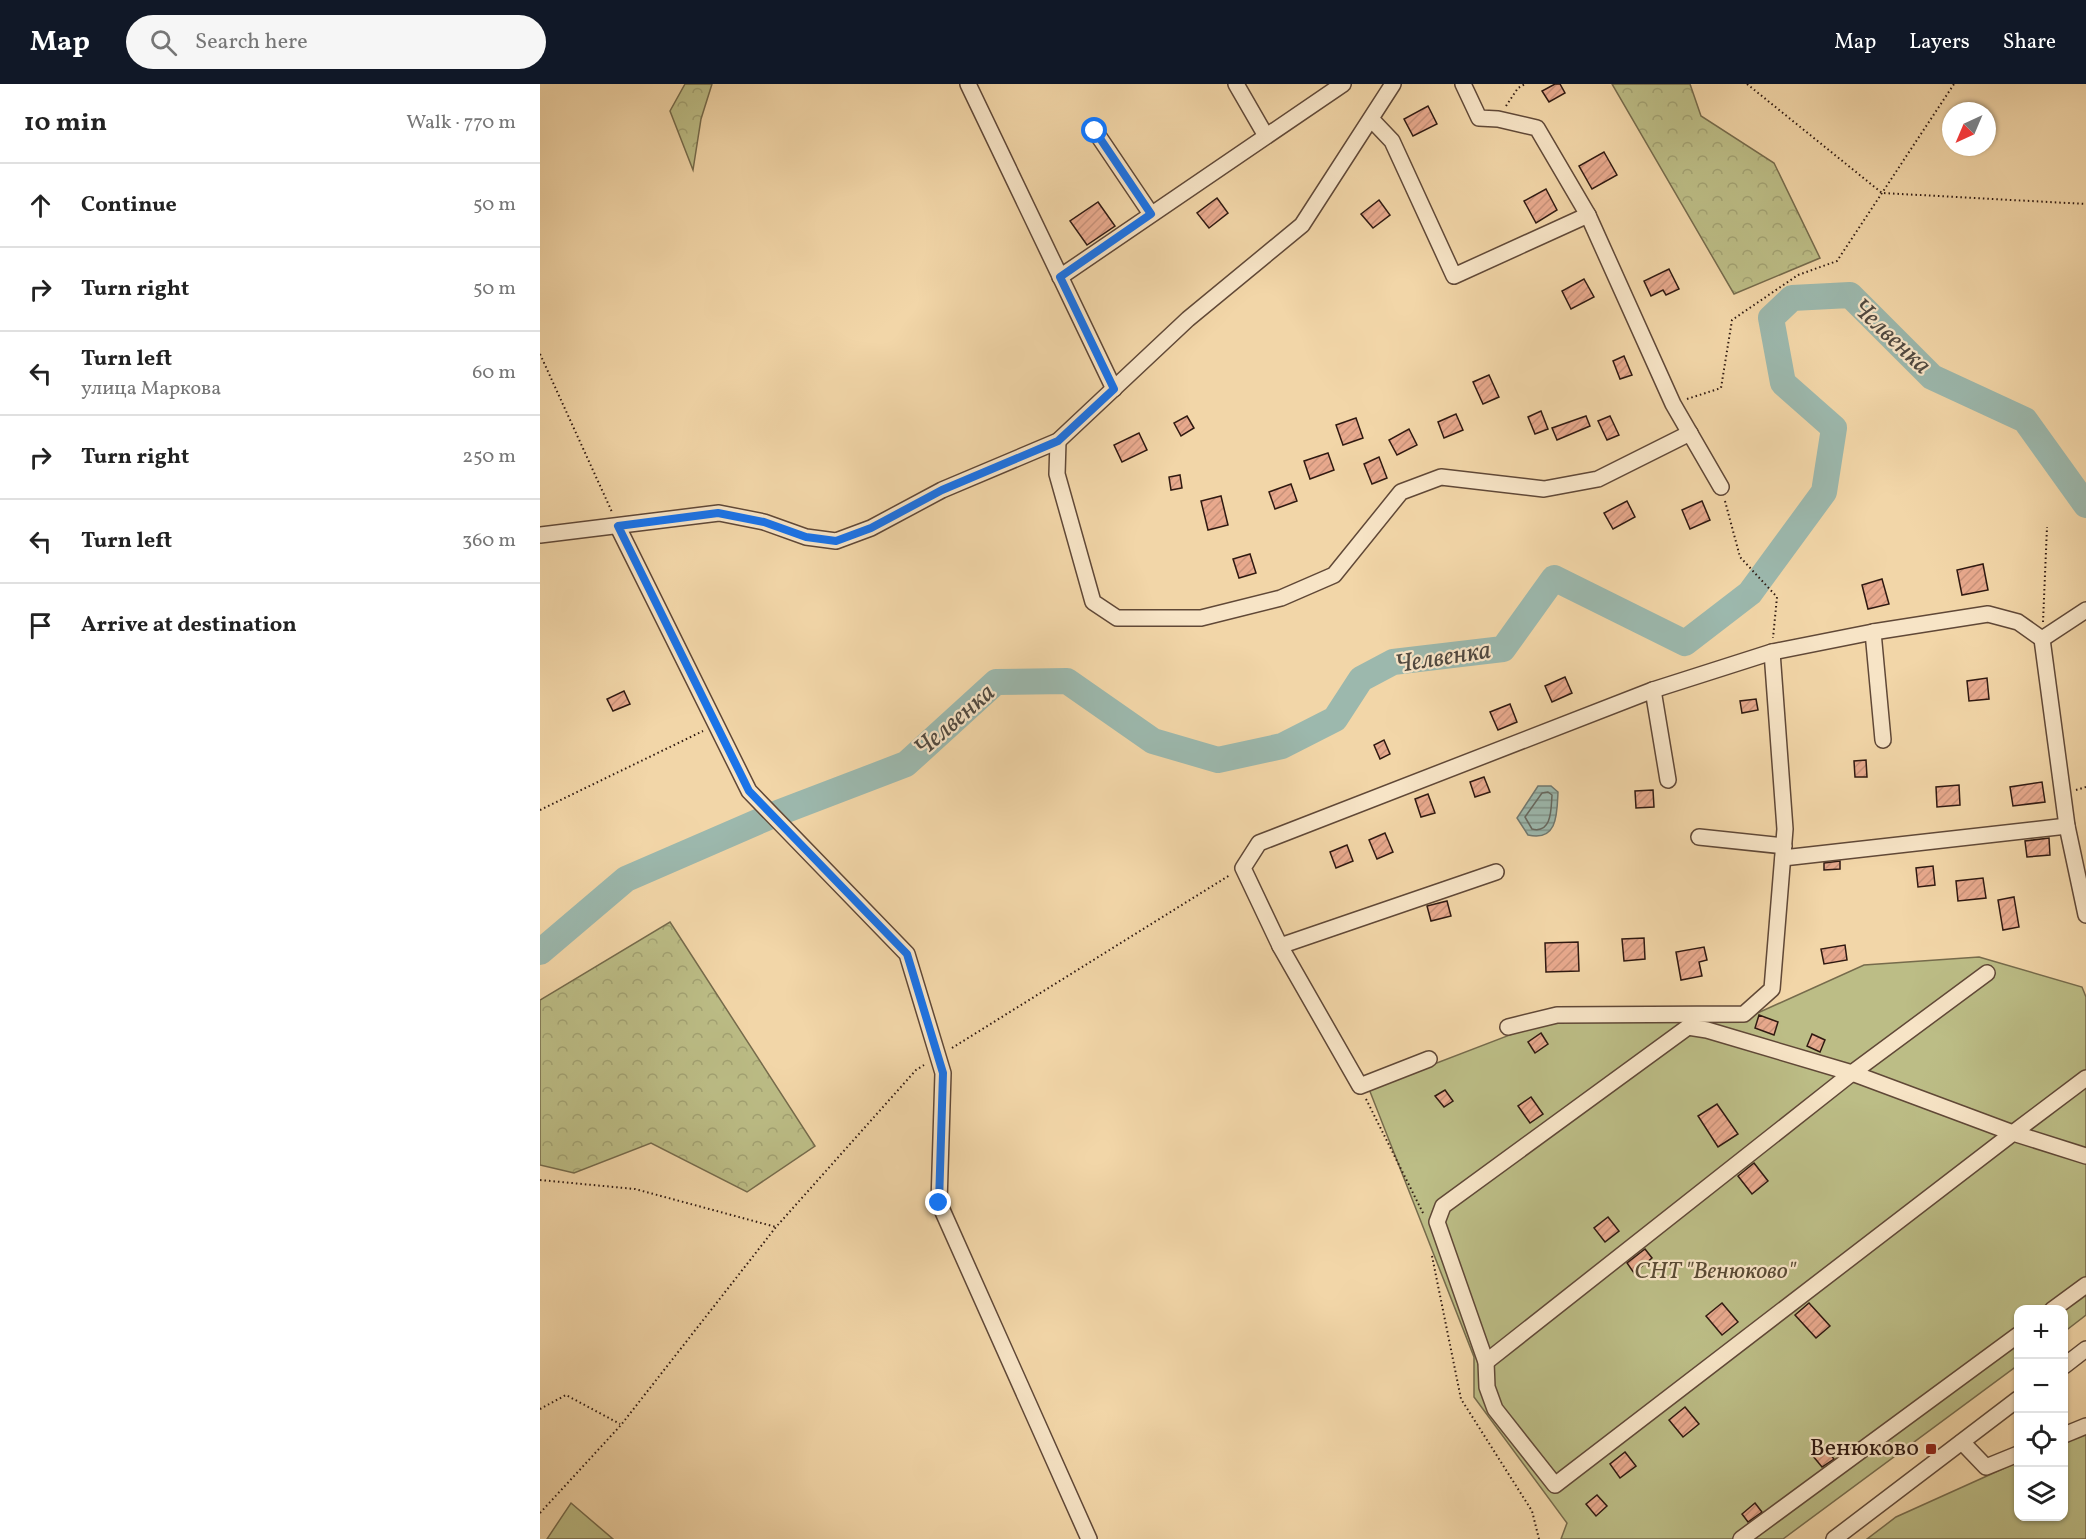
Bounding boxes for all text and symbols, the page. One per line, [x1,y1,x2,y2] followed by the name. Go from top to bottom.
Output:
[126,15,546,69] search box
[30,23,90,62] text: Map
[147,26,180,59] icon: search
[195,27,308,58] text: Search here
[1834,28,1876,57] text: Map
[1909,28,1970,57] text: Layers
[2003,28,2056,57] text: Share
[1942,102,1996,156] north arrow
[24,105,107,141] text: 10 min
[406,109,516,137] text: Walk · 770 m
[1081,117,1107,143] route start
[24,189,57,222] icon: ahead
[81,190,177,221] text: Continue
[473,191,516,219] text: 50 m
[24,273,57,306] icon: right
[81,274,189,305] text: Turn right
[473,275,516,303] text: 50 m
[1843,291,1939,383] water label: Челвенка
[81,344,172,375] text: Turn left
[24,357,57,390] icon: left
[472,359,516,387] text: 60 m
[81,375,221,403] text: улица Маркова
[24,441,57,474] icon: right
[81,442,189,473] text: Turn right
[462,443,516,471] text: 250 m
[24,525,57,558] icon: left
[81,526,172,557] text: Turn left
[462,527,516,555] text: 360 m
[24,609,57,642] icon: arrive
[81,610,297,641] text: Arrive at destination
[1392,633,1494,683] water label: Челвенка
[907,676,1003,766] water label: Челвенка
[925,1189,951,1215] route end
[1634,1255,1797,1289] park label: СНТ "Венюково"
[2014,1305,2068,1521] map controls
[2014,1305,2068,1359] button: +
[2014,1359,2068,1413] button: −
[2014,1413,2068,1467] button: locate
[1810,1432,1919,1466] place label: Венюково
[1924,1442,1938,1456] marker: Венюково
[2014,1467,2068,1521] button: layers

